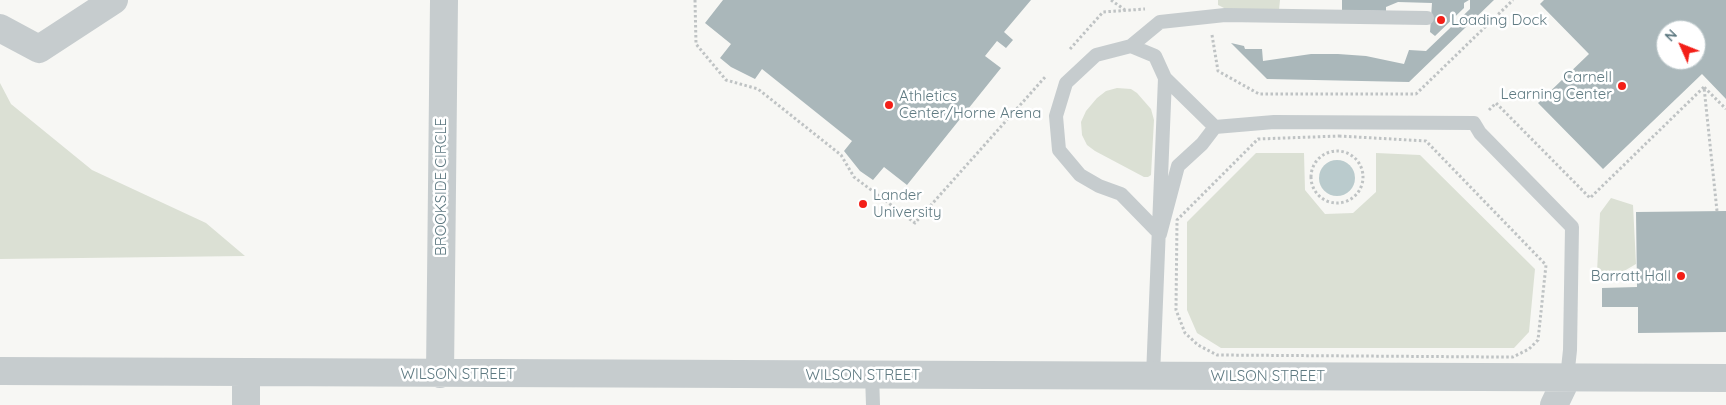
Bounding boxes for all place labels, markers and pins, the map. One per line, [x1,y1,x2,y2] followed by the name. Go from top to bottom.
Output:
[1451,11,1547,29] place label: Loading Dock
[1435,14,1447,26] marker: Loading Dock
[1500,68,1612,103] place label: Carnell Learning Center
[1616,80,1628,92] marker: Carnell Learning Center
[899,87,1041,122] place label: Athletics Center/Horne Arena
[883,99,895,111] marker: Athletics Center/Horne Arena
[873,186,942,221] place label: Lander University
[857,198,869,210] marker: Lander University
[1591,267,1671,285] place label: Barratt Hall
[1675,270,1687,282] marker: Barratt Hall

